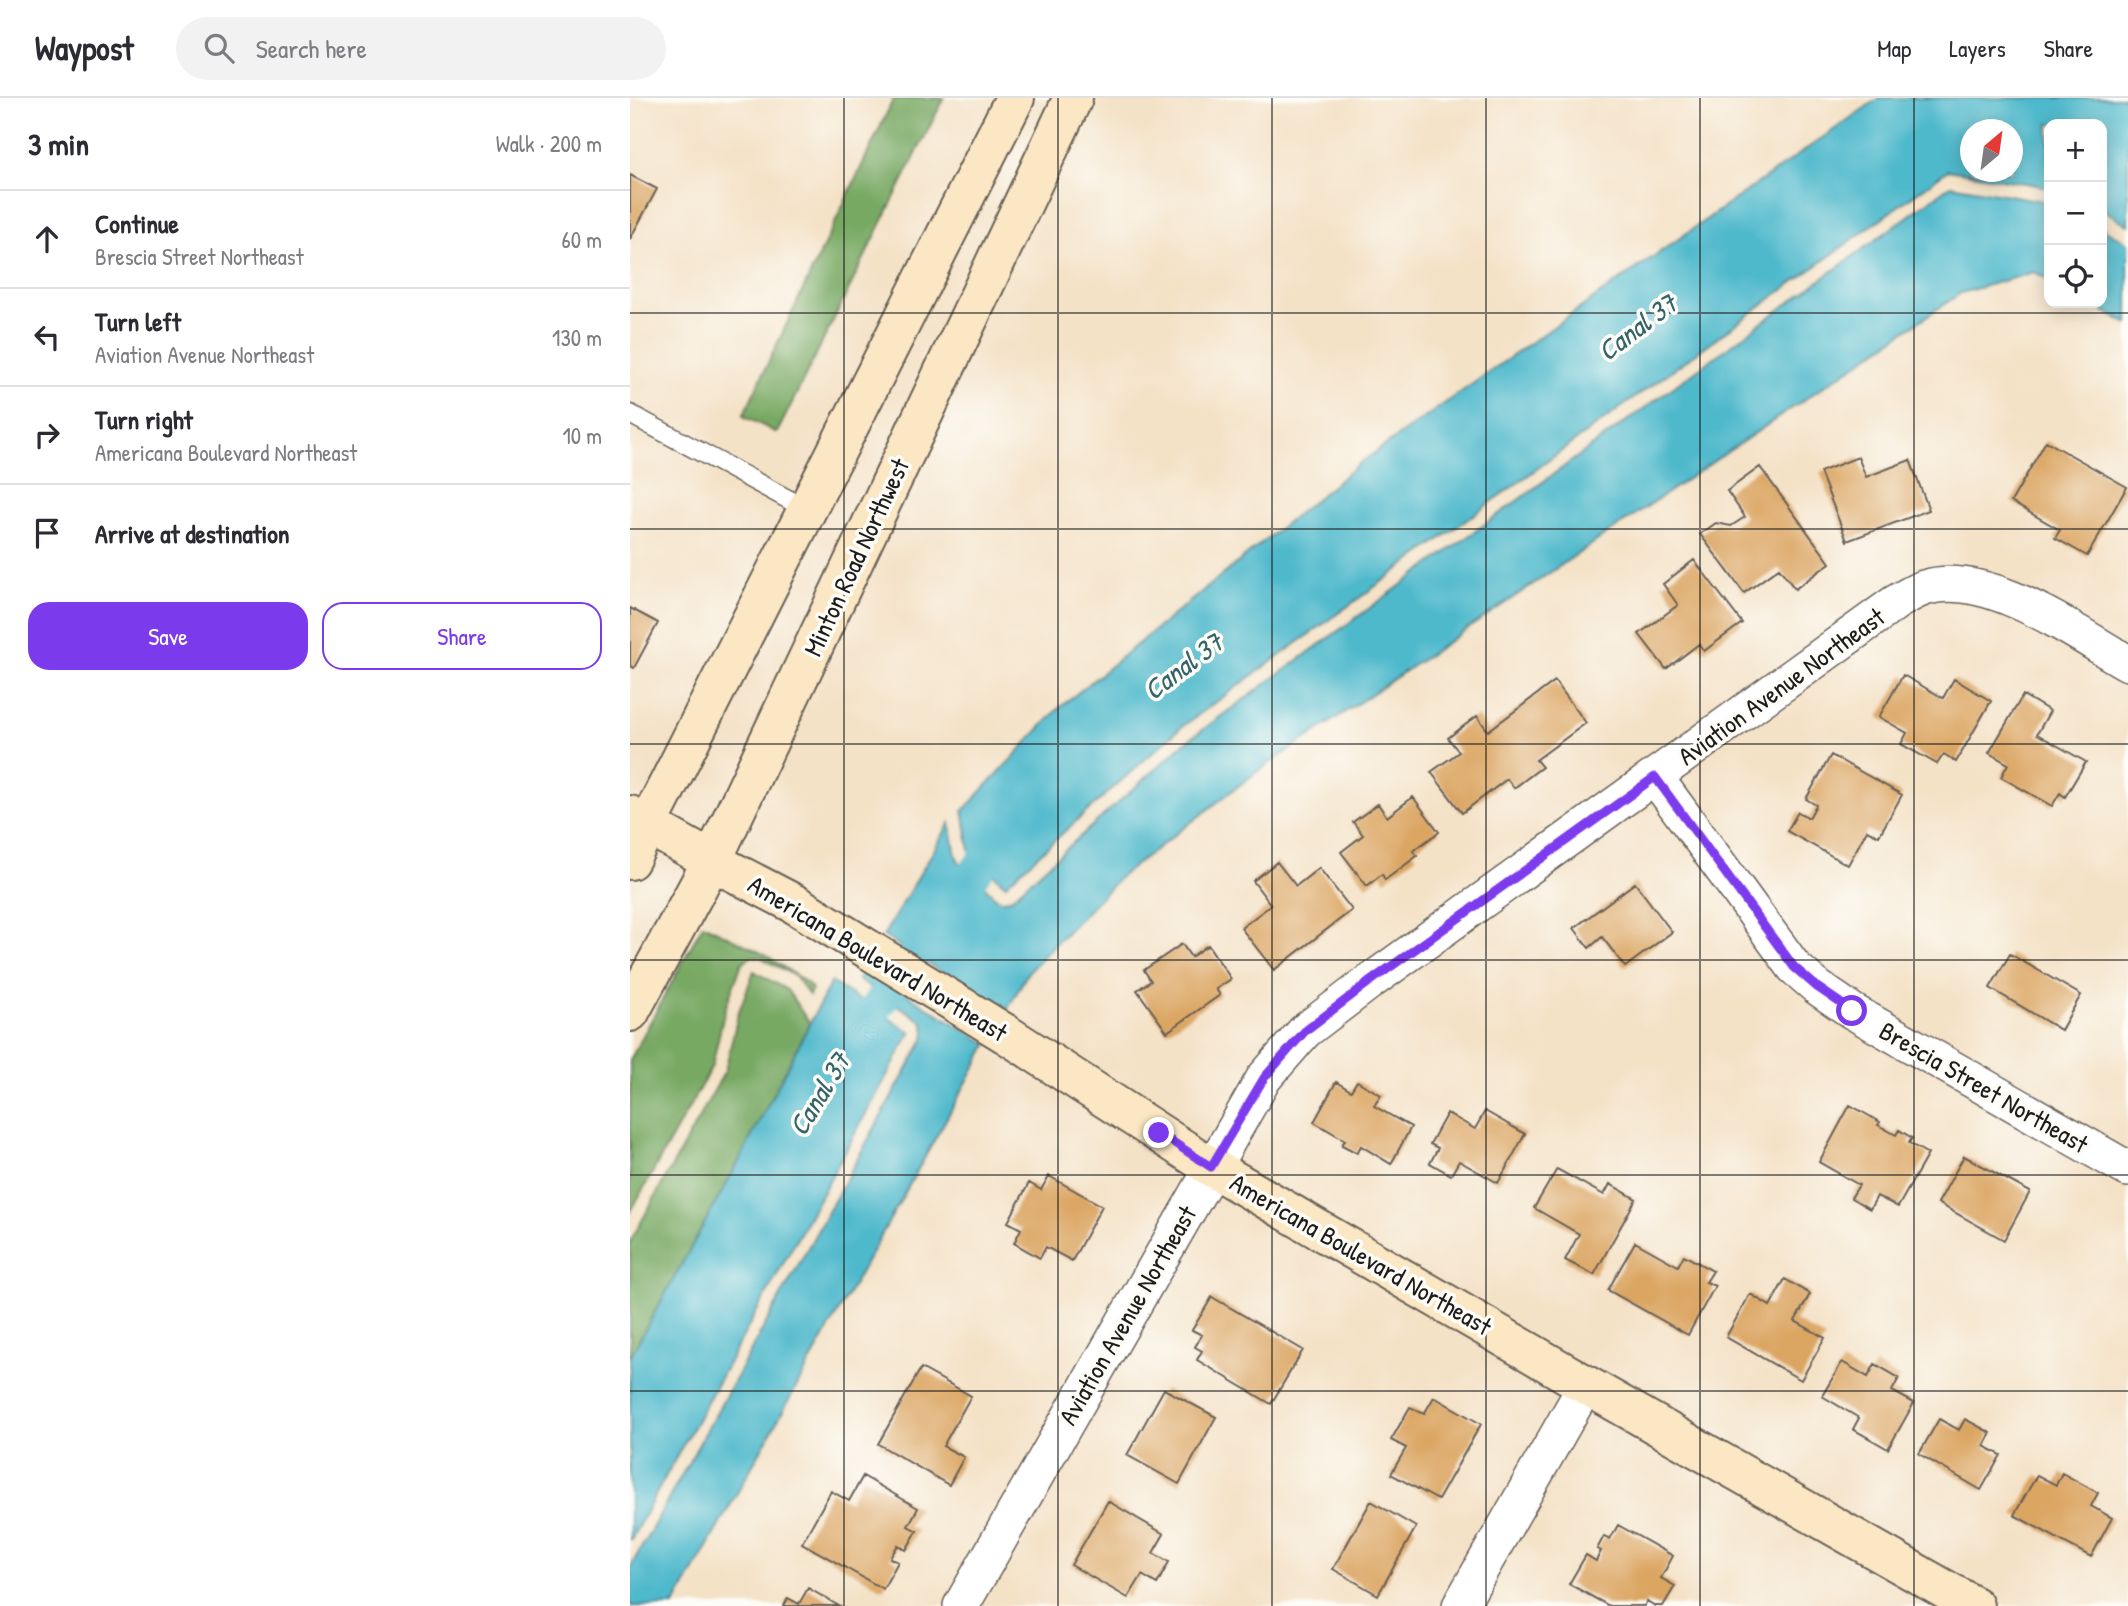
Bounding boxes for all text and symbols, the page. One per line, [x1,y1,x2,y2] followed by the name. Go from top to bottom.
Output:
[176,17,666,80] search box
[35,26,134,70] text: Waypost
[200,29,238,67] icon: search
[256,31,367,66] text: Search here
[1877,32,1911,64] text: Map
[1949,32,2006,64] text: Layers
[2044,32,2093,64] text: Share
[1960,119,2023,182] north arrow
[2044,119,2107,308] map controls
[2044,119,2107,182] button: +
[28,124,89,164] text: 3 min
[496,128,602,159] text: Walk · 200 m
[2044,182,2107,245] button: −
[95,206,179,241] text: Continue
[28,220,66,258] icon: ahead
[562,224,602,255] text: 60 m
[95,241,304,272] text: Brescia Street Northeast
[2044,245,2107,308] button: locate
[1590,283,1686,369] water label: Canal 37
[95,304,181,339] text: Turn left
[28,318,66,356] icon: left
[552,322,602,353] text: 130 m
[95,339,314,370] text: Aviation Avenue Northeast
[95,402,193,437] text: Turn right
[28,416,66,454] icon: right
[562,420,602,451] text: 10 m
[95,437,357,468] text: Americana Boulevard Northeast
[795,452,918,662] street label: Minton Road Northwest
[28,514,66,552] icon: arrive
[95,516,290,551] text: Arrive at destination
[1671,598,1892,773] street label: Aviation Avenue Northeast
[28,602,308,670] button: Save
[322,602,602,670] button: Share
[1136,622,1232,708] water label: Canal 37
[742,867,1015,1050] street label: Americana Boulevard Northeast
[1836,995,1867,1026] route start
[1873,1013,2096,1162] street label: Brescia Street Northeast
[779,1044,860,1142] water label: Canal 37
[1143,1117,1174,1148] route end
[1224,1165,1499,1344] street label: Americana Boulevard Northeast
[1050,1198,1205,1431] street label: Aviation Avenue Northeast

